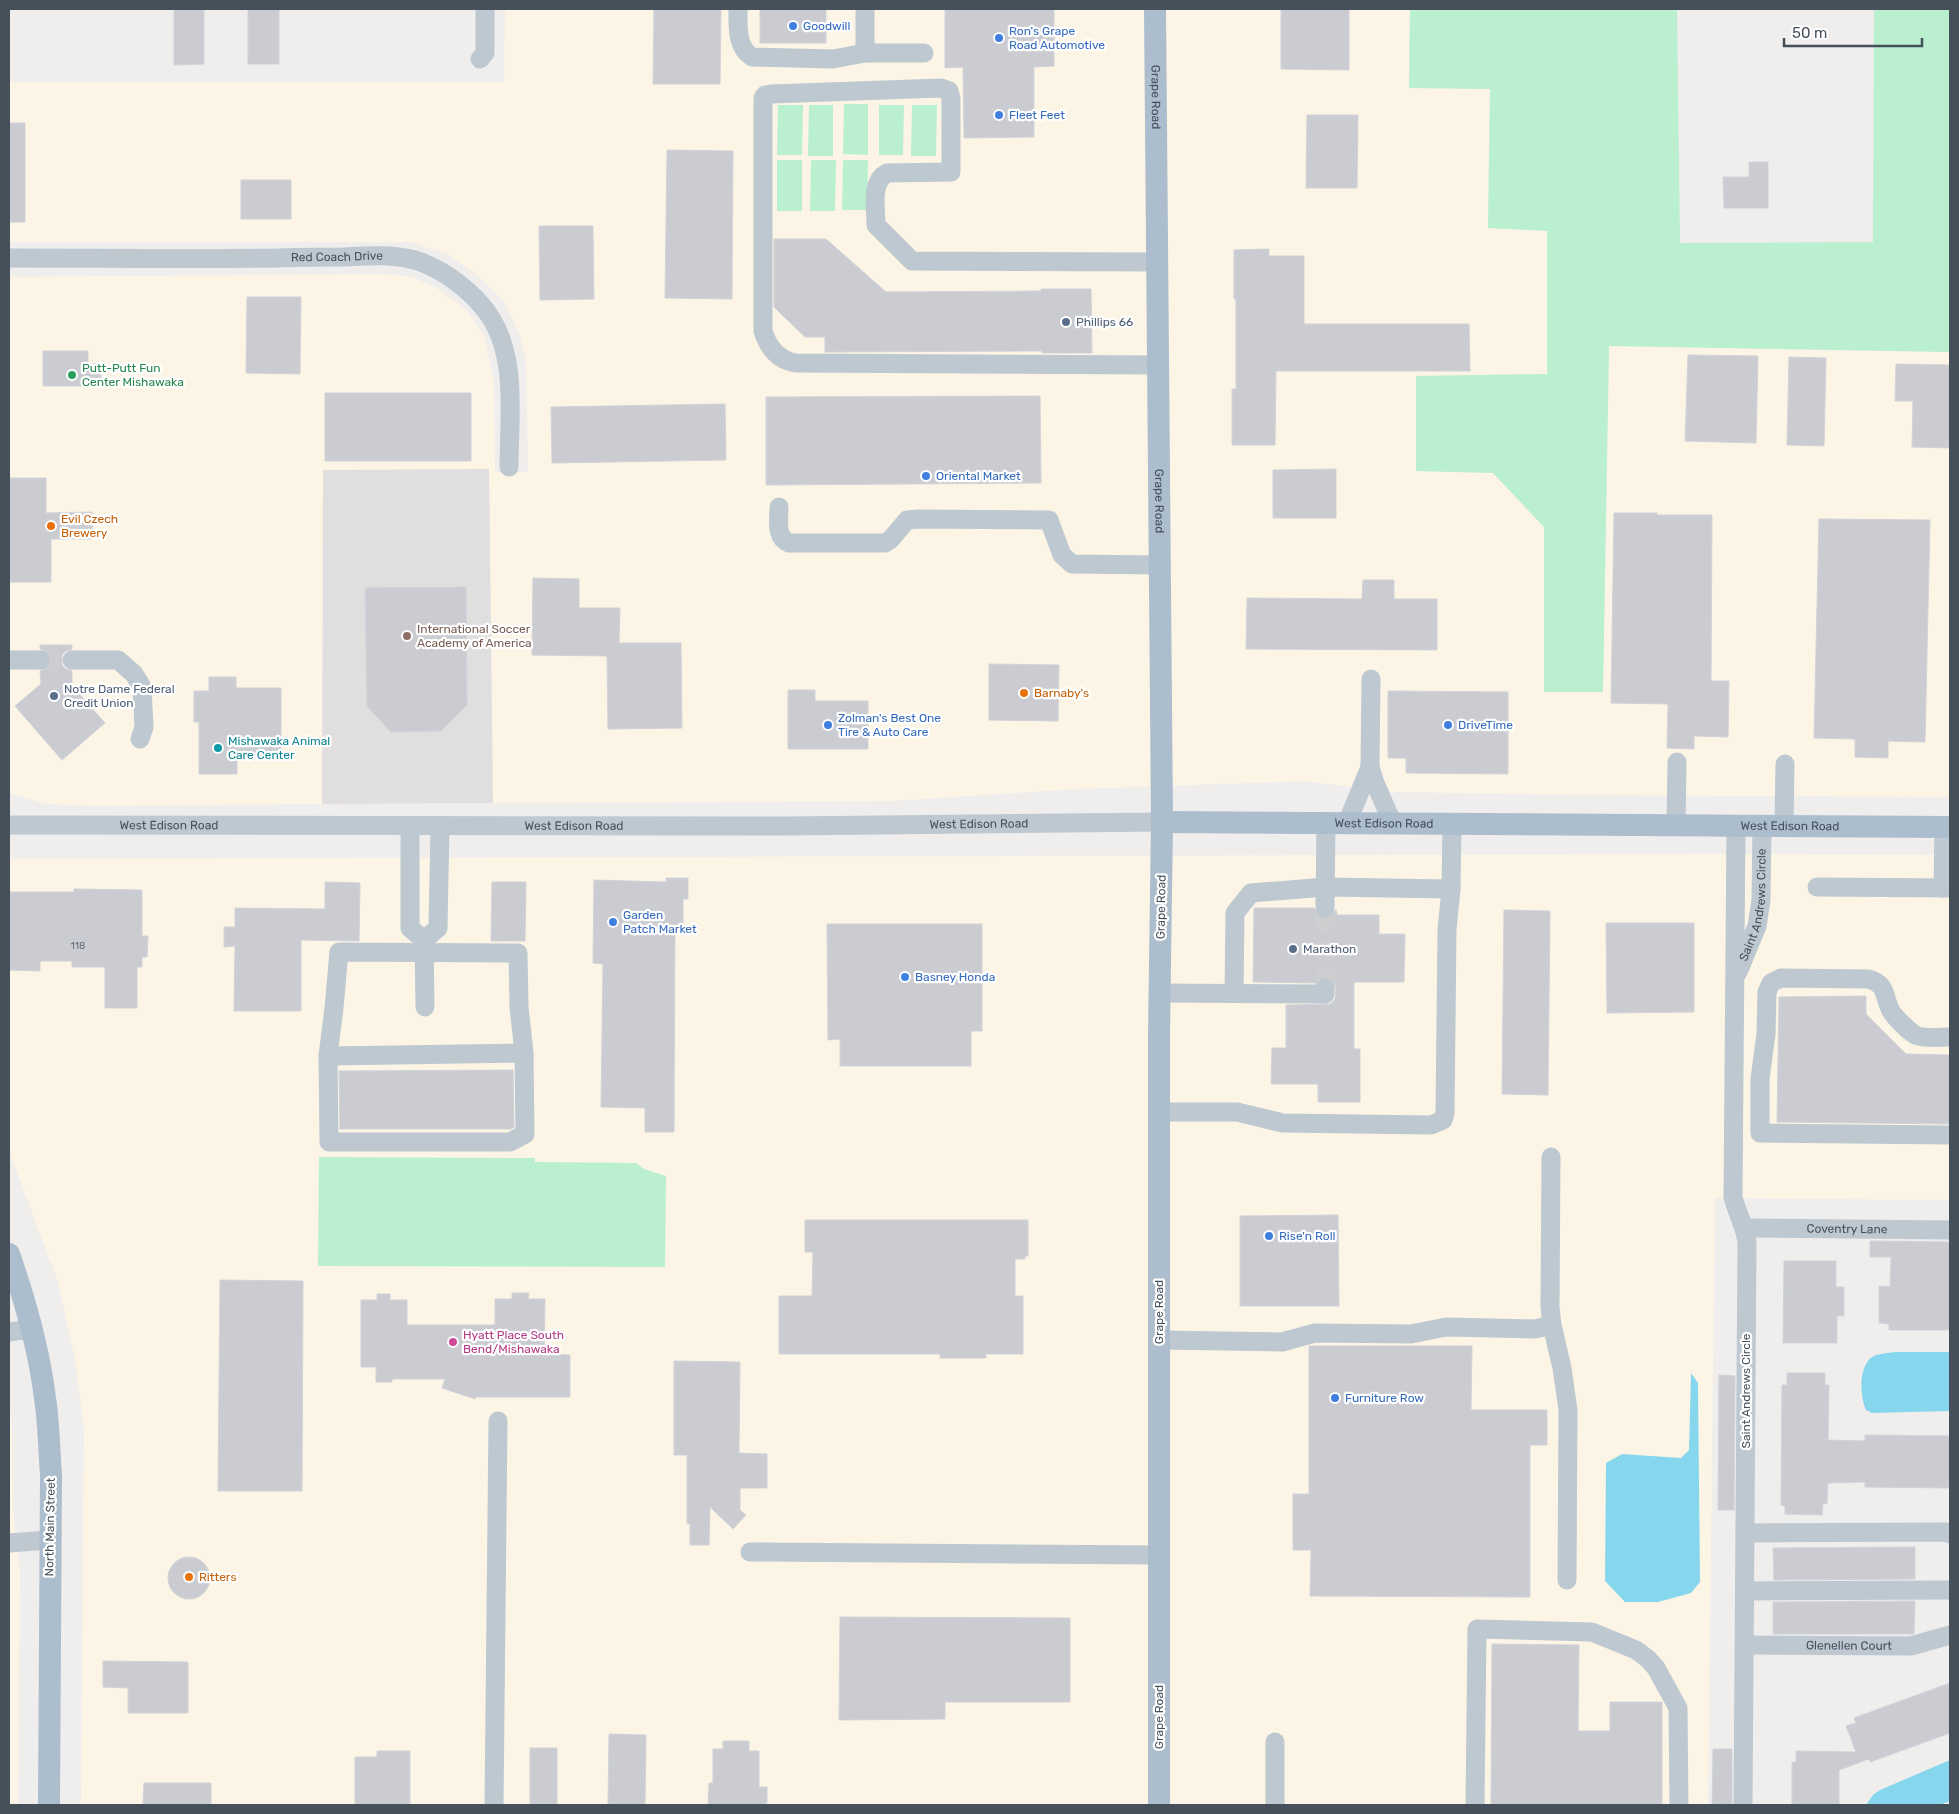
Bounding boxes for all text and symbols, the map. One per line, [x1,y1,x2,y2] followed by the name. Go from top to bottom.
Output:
[1784,15,1922,47] scale bar
[803,19,851,33] place label: Goodwill
[787,20,799,32] marker: Goodwill
[1009,24,1105,52] place label: Ron's Grape Road Automotive
[1792,24,1827,42] text: 50 m
[993,32,1005,44] marker: Ron's Grape Road Automotive
[1148,65,1163,129] street label: Grape Road
[1009,108,1065,122] place label: Fleet Feet
[993,109,1005,121] marker: Fleet Feet
[291,249,383,264] street label: Red Coach Drive
[1076,315,1133,329] place label: Phillips 66
[1060,316,1072,328] marker: Phillips 66
[82,361,184,389] place label: Putt-Putt Fun Center Mishawaka
[66,369,78,381] marker: Putt-Putt Fun Center Mishawaka
[936,469,1021,483] place label: Oriental Market
[1152,469,1167,533] street label: Grape Road
[920,470,932,482] marker: Oriental Market
[61,512,118,540] place label: Evil Czech Brewery
[45,520,57,532] marker: Evil Czech Brewery
[417,622,532,650] place label: International Soccer Academy of America
[401,630,413,642] marker: International Soccer Academy of America
[64,682,175,710] place label: Notre Dame Federal Credit Union
[1034,686,1089,700] place label: Barnaby's
[1018,687,1030,699] marker: Barnaby's
[48,690,60,702] marker: Notre Dame Federal Credit Union
[838,711,941,739] place label: Zolman's Best One Tire & Auto Care
[1458,718,1513,732] place label: DriveTime
[822,719,834,731] marker: Zolman's Best One Tire & Auto Care
[1442,719,1454,731] marker: DriveTime
[228,734,330,762] place label: Mishawaka Animal Care Center
[212,742,224,754] marker: Mishawaka Animal Care Center
[929,816,1028,831] street label: West Edison Road
[1335,816,1433,831] street label: West Edison Road
[120,818,218,832] street label: West Edison Road
[525,819,623,833] street label: West Edison Road
[1741,819,1839,833] street label: West Edison Road
[1736,848,1769,963] street label: Saint Andrews Circle
[1153,875,1169,939] street label: Grape Road
[623,908,697,936] place label: Garden Patch Market
[607,916,619,928] marker: Garden Patch Market
[71,940,85,952] house number: 118
[1303,942,1356,956] place label: Marathon
[1287,943,1299,955] marker: Marathon
[915,970,995,984] place label: Basney Honda
[899,971,911,983] marker: Basney Honda
[1806,1222,1888,1236] street label: Coventry Lane
[1279,1229,1336,1243] place label: Rise'n Roll
[1263,1230,1275,1242] marker: Rise'n Roll
[1152,1280,1166,1344] street label: Grape Road
[463,1328,564,1356] place label: Hyatt Place South Bend/Mishawaka
[1739,1333,1753,1449] street label: Saint Andrews Circle
[447,1336,459,1348] marker: Hyatt Place South Bend/Mishawaka
[1345,1391,1424,1405] place label: Furniture Row
[1329,1392,1341,1404] marker: Furniture Row
[42,1477,58,1576] street label: North Main Street
[199,1570,237,1584] place label: Ritters
[183,1571,195,1583] marker: Ritters
[1806,1638,1892,1653] street label: Glenellen Court
[1152,1685,1166,1749] street label: Grape Road

